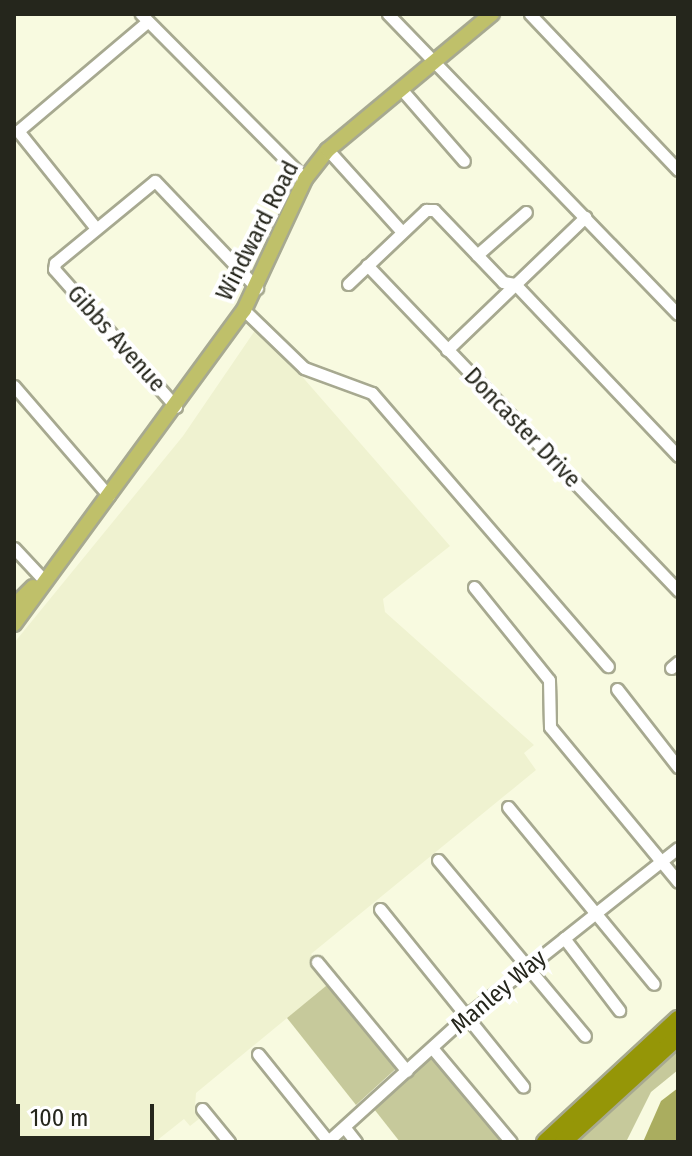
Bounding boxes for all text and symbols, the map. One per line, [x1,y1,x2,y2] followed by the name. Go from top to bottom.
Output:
[211,156,305,306] street label: Windward Road
[61,280,171,398] street label: Gibbs Avenue
[458,362,586,494] street label: Doncaster Drive
[446,944,552,1040] street label: Manley Way
[20,1088,158,1138] scale bar
[30,1104,88,1132] text: 100 m

